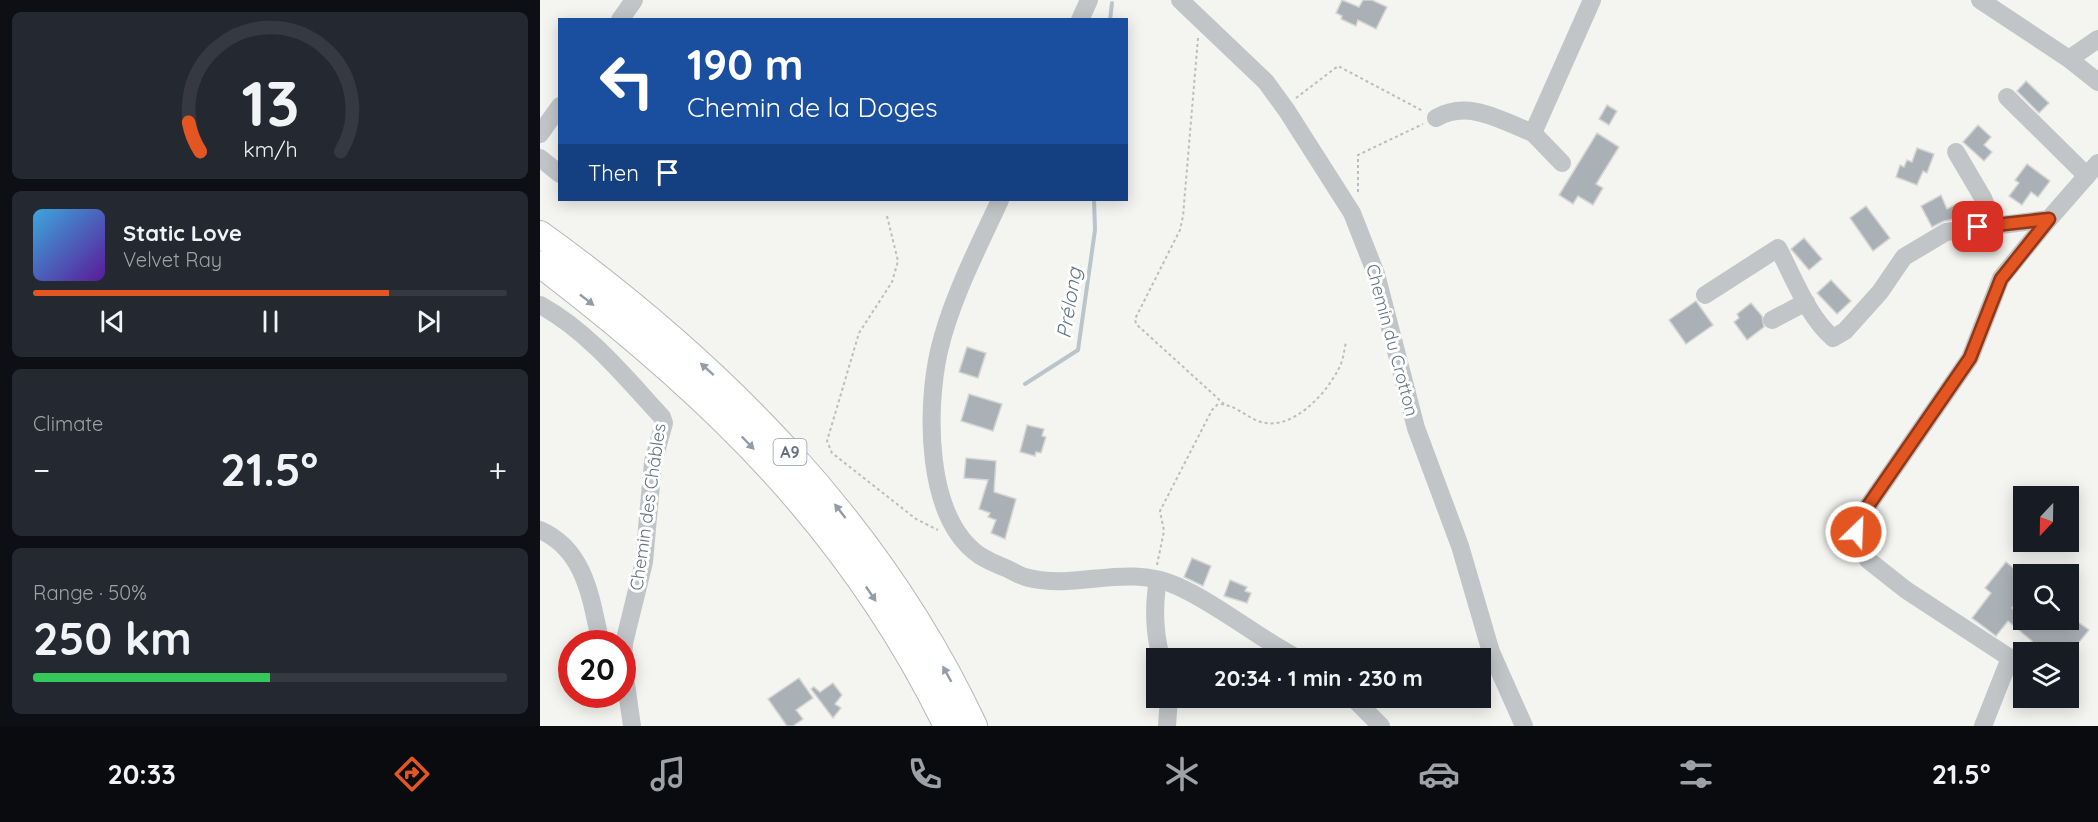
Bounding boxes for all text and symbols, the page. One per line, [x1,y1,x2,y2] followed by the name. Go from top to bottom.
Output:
[687,38,803,91] text: 190 m
[588,42,666,120] icon: left
[241,64,299,142] text: 13
[687,90,938,124] text: Chemin de la Doges
[243,137,297,163] text: km/h
[651,156,684,189] icon: arrive
[588,159,639,187] text: Then
[1952,201,2003,252] pin
[1961,210,1994,243] icon: arrive
[123,219,242,247] text: Static Love
[123,247,222,272] text: Velvet Ray
[1361,261,1424,418] street label: Chemin du Crotton
[1051,264,1087,340] water label: Prélong
[579,293,594,305] one-way arrow
[96,305,129,338] icon: previous
[254,305,287,338] icon: pause
[412,305,445,338] icon: next
[699,362,714,376] one-way arrow
[33,411,103,436] text: Climate
[624,422,671,592] street label: Chemin des Châbles
[741,435,755,449] one-way arrow
[774,439,806,465] road number: A9
[220,441,318,497] text: 21.5°
[33,449,50,490] text: −
[488,449,507,490] text: +
[2013,486,2079,552] north arrow
[2013,486,2079,708] map controls
[1824,500,1888,564] position arrow
[834,503,847,519] one-way arrow
[2013,564,2079,630] button: search
[33,580,147,605] text: Range · 50%
[865,586,876,602] one-way arrow
[33,610,192,666] text: 250 km
[558,630,636,708] speed limit sign: 20
[2013,642,2079,708] button: layers
[1214,664,1423,692] text: 20:34 · 1 min · 230 m
[942,665,952,682] one-way arrow
[391,753,433,795] icon: directions
[647,753,689,795] icon: music
[904,753,946,795] icon: phone
[1161,753,1203,795] icon: climate
[1418,753,1460,795] icon: car
[1675,753,1717,795] icon: filters
[107,757,176,791] text: 20:33
[1932,757,1991,791] text: 21.5°

